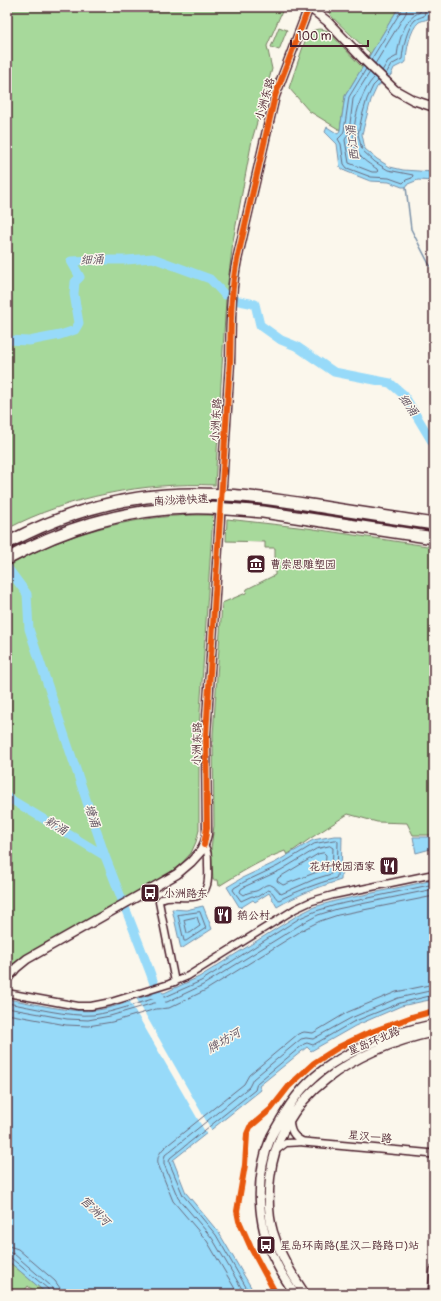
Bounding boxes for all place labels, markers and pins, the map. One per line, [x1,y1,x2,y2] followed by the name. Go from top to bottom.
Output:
[245,553,267,575] museum icon: 曹崇思雕塑园
[270,558,336,571] place label: 曹崇思雕塑园
[378,855,400,877] restaurant icon: 花好悦园酒家
[309,860,375,873] place label: 花好悦园酒家
[139,882,161,904] bus stop icon: 小洲路东
[164,887,208,900] place label: 小洲路东
[212,904,234,926] restaurant icon: 鹅公村
[237,909,270,922] place label: 鹅公村
[255,1234,277,1256] bus stop icon: 星岛环南路(星汉二路路口)站
[280,1239,419,1252] place label: 星岛环南路(星汉二路路口)站

